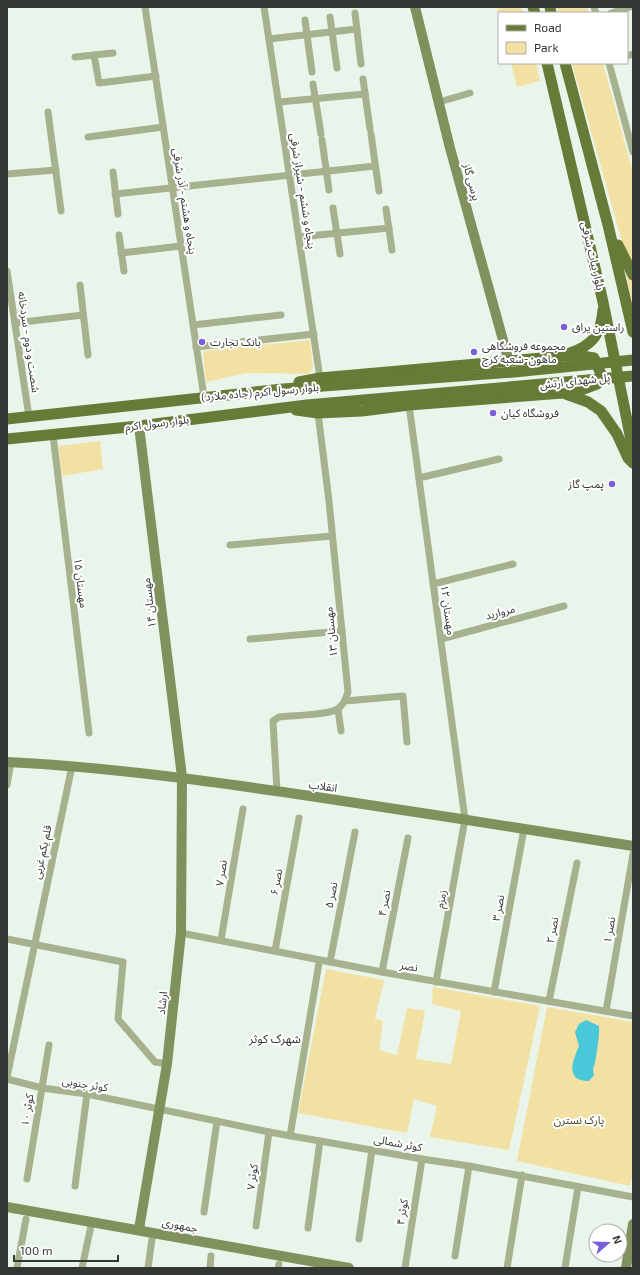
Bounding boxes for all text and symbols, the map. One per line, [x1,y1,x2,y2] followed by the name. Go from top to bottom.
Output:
[498,12,628,64] legend
[534,20,562,34] text: Road
[534,40,559,54] text: Park
[285,132,319,250] street label: پنجاه و ششم - شیراز شرقی
[168,147,200,255] street label: پنجاه و هشتم - آذر شرقی
[459,161,484,203] street label: پرسی گاز
[578,220,608,292] street label: بلوار بیات شرقی
[14,290,43,394] street label: شصت و دوم - سردخانه
[572,320,624,334] place label: راستین یراق
[559,322,569,332] marker: راستین یراق
[210,335,261,349] place label: بانک تجارت
[197,337,207,347] marker: بانک تجارت
[482,339,566,367] place label: مجموعه فروشگاهی ماهون-شعبه کرج
[469,347,479,357] marker: مجموعه فروشگاهی ماهون-شعبه کرج
[539,370,611,393] street label: پل شهدای ارتش
[201,380,320,405] street label: بلوار رسول اکرم (جاده ملارد)
[501,406,559,420] place label: فروشگاه کیان
[488,408,498,418] marker: فروشگاه کیان
[124,412,190,435] street label: بلوار رسول اکرم
[567,477,604,492] place label: پمپ گاز
[607,479,617,489] marker: پمپ گاز
[71,557,91,609] street label: مهستان ۱۵
[139,577,159,629] street label: مهستان ۱۴
[438,584,458,636] street label: مهستان ۱۲
[483,601,517,623] street label: مروارید
[321,606,341,658] street label: مهستان ۱۳
[308,777,338,795] street label: انقلاب
[29,824,57,881] street label: قلم یکم غربی
[212,859,230,887] street label: نصر ۷
[267,868,285,896] street label: نصر ۶
[322,881,340,909] street label: نصر ۵
[375,889,393,917] street label: نصر ۴
[432,889,450,910] street label: زمزم
[489,894,507,922] street label: نصر ۳
[543,916,561,944] street label: نصر ۲
[600,916,618,944] street label: نصر ۱
[398,957,419,974] street label: نصر
[154,991,170,1015] street label: ارشاد
[248,1031,301,1046] district label: شهرک کوثر
[61,1073,109,1095] street label: کوثر جنوبی
[18,1092,37,1127] street label: کوثر ۱۰
[554,1113,604,1128] park label: پارک نسترن
[373,1132,424,1154] street label: کوثر شمالی
[243,1163,261,1191] street label: کوثر ۷
[393,1198,411,1226] street label: کوثر ۴
[161,1215,200,1235] street label: جمهوری
[588,1223,628,1263] north arrow
[610,1233,625,1245] text: N
[14,1237,118,1263] scale bar
[20,1243,52,1257] text: 100 m

